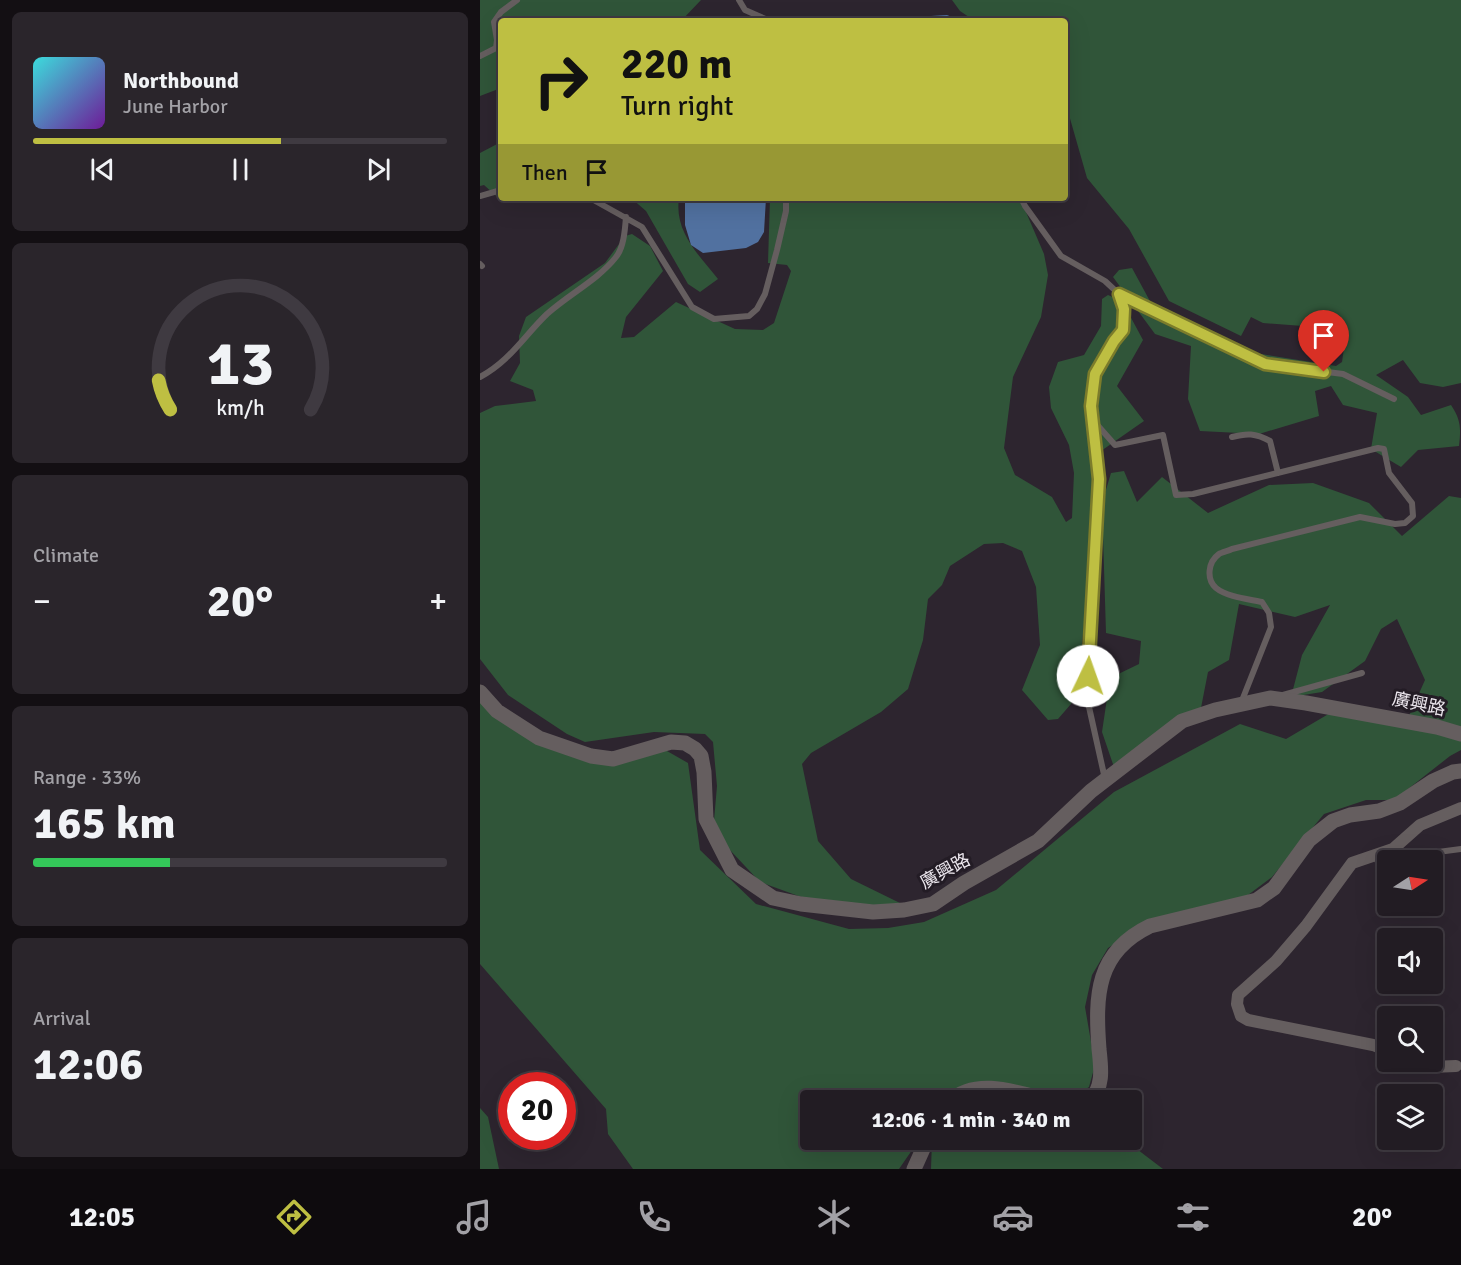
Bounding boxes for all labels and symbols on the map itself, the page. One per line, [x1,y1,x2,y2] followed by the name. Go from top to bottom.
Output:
[1298,310,1349,372] pin
[1056,644,1120,708] position arrow
[1390,688,1448,720] street label: 廣興路
[916,848,974,894] street label: 廣興路
[1377,850,1443,916] north arrow
[498,1072,576,1150] speed limit sign: 20

